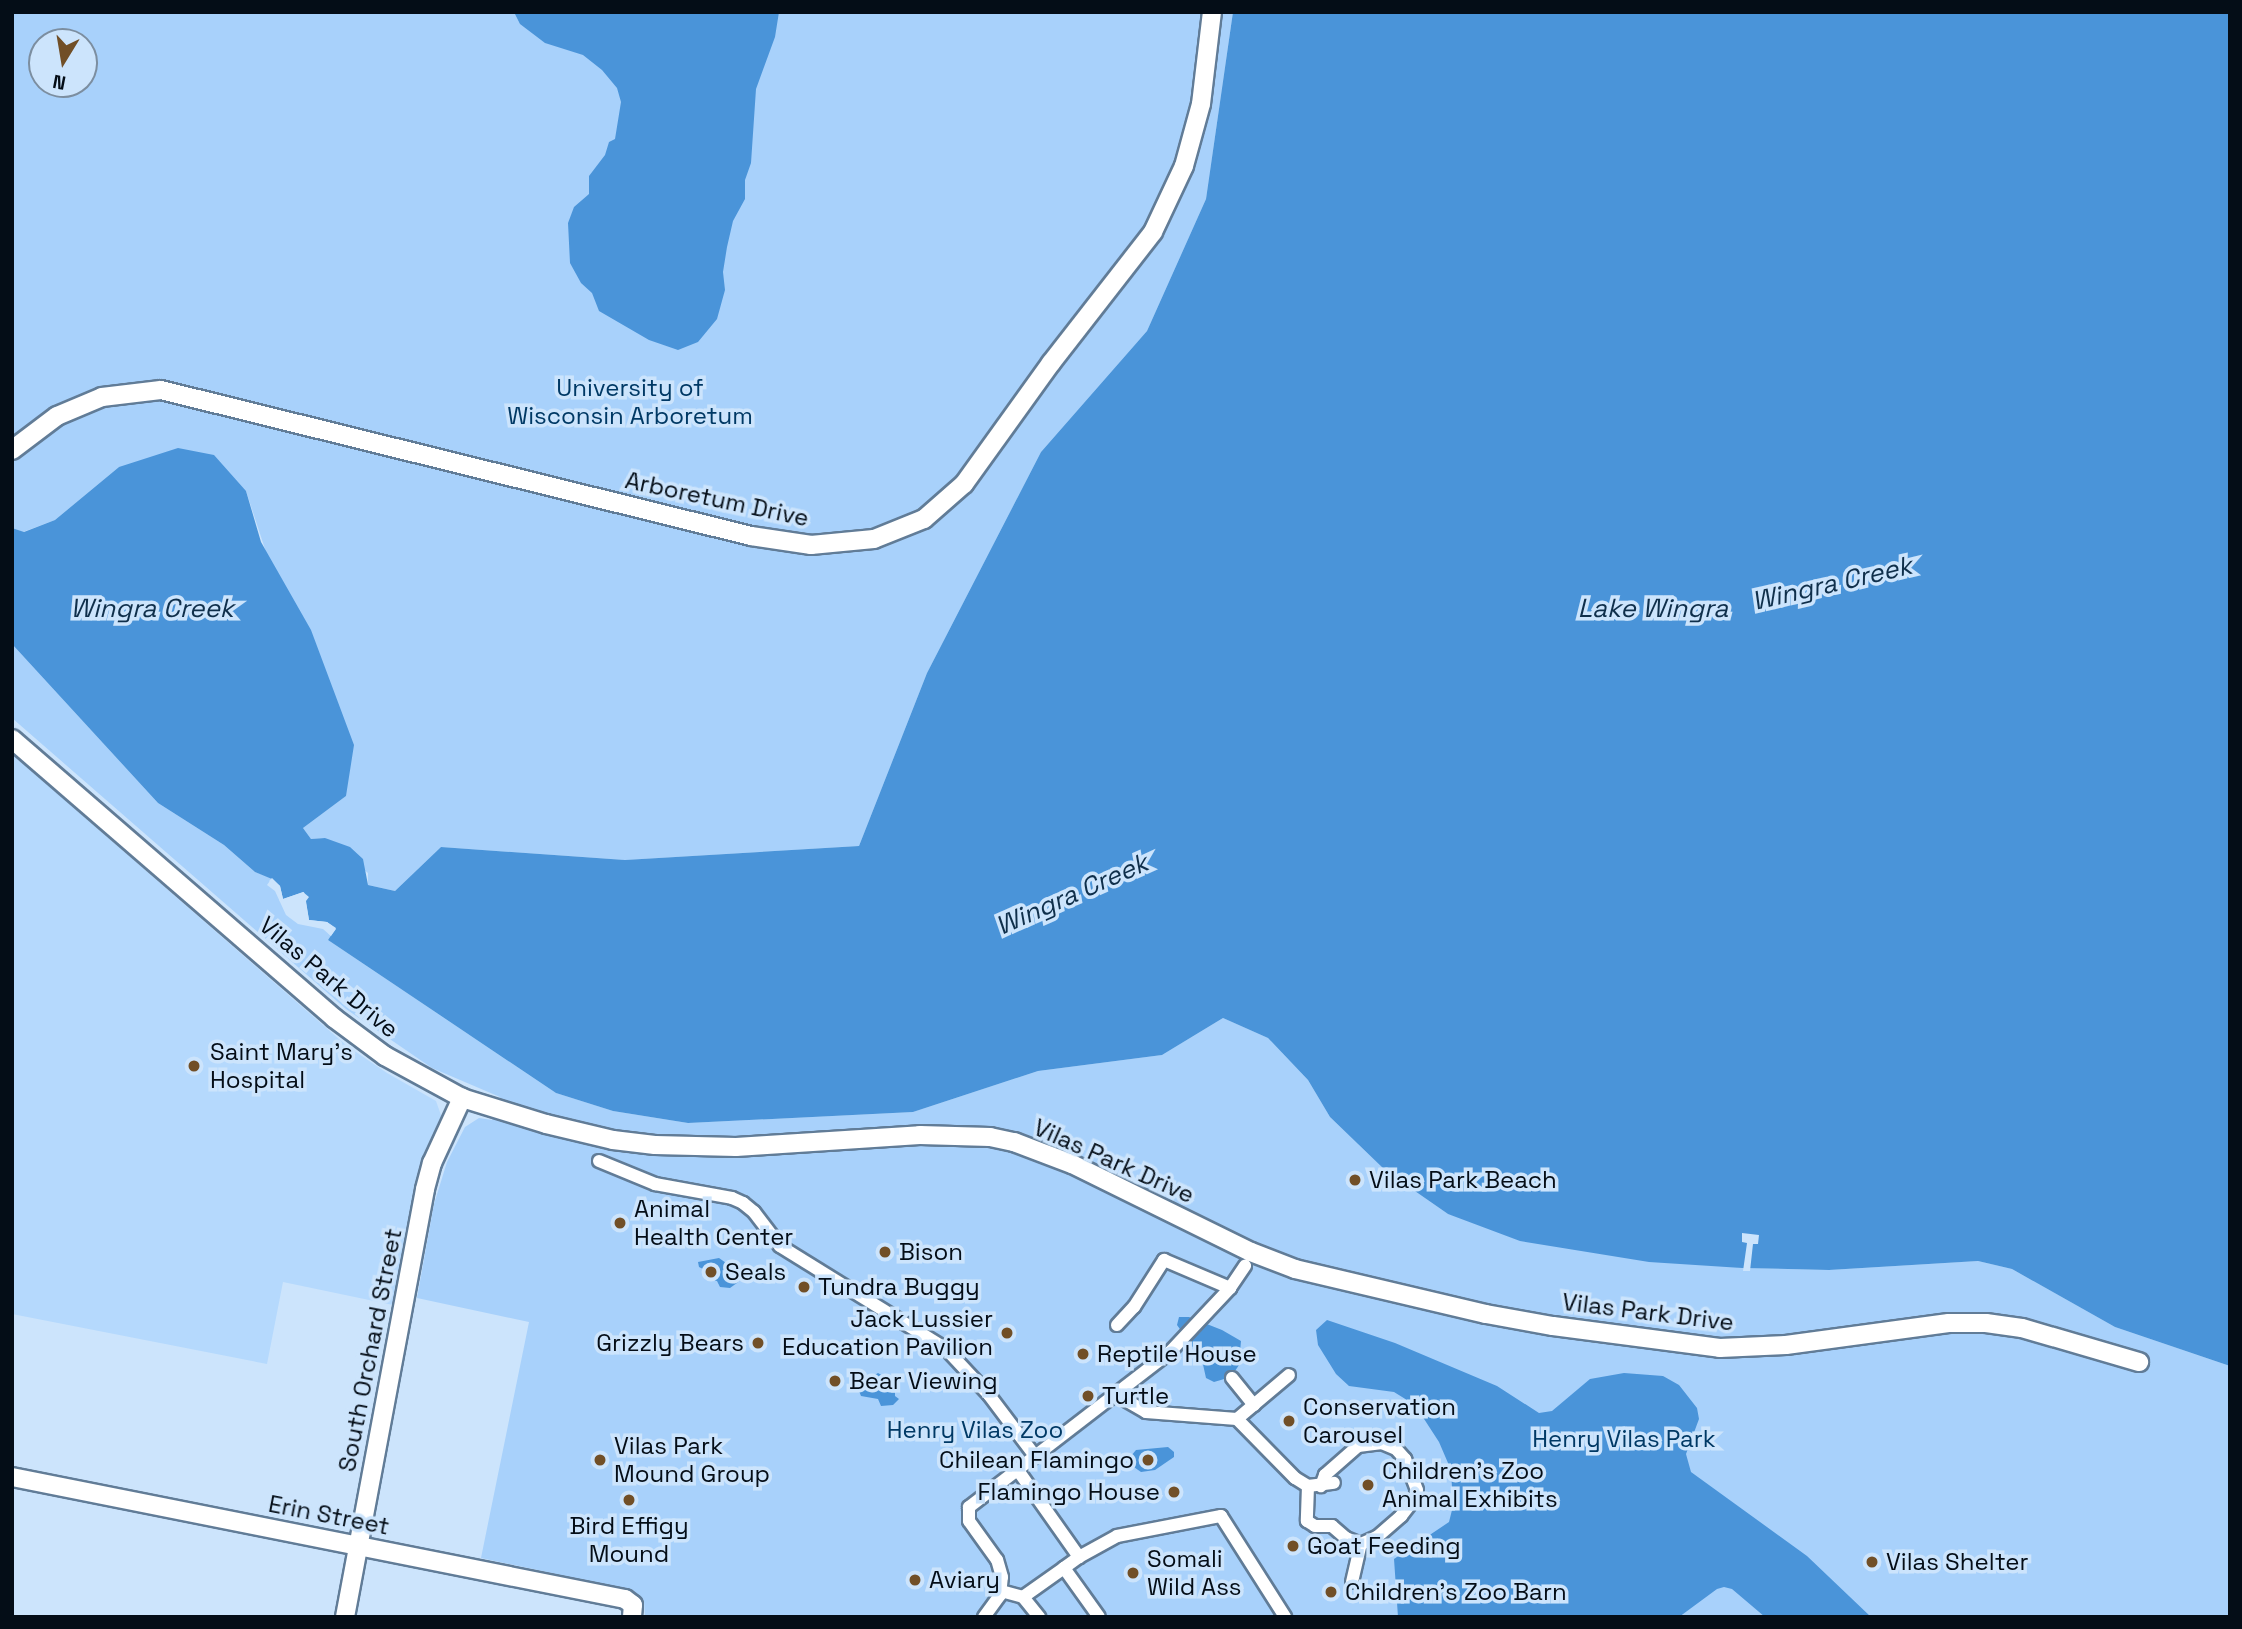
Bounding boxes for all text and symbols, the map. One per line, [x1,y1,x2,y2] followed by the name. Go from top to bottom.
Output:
[28,28,98,98] north arrow
[51,69,68,96] text: N
[507,374,753,430] park label: University of Wisconsin Arboretum
[623,465,811,533] street label: Arboretum Drive
[1749,550,1915,618] water label: Wingra Creek
[70,593,234,625] water label: Wingra Creek
[1578,593,1728,625] water label: Lake Wingra
[991,847,1153,943] water label: Wingra Creek
[254,910,404,1044] street label: Vilas Park Drive
[210,1038,353,1094] place label: Saint Mary's Hospital
[184,1056,204,1076] marker: Saint Mary's Hospital
[1029,1113,1199,1209] street label: Vilas Park Drive
[1369,1166,1557,1194] place label: Vilas Park Beach
[1347,1172,1363,1188] marker: Vilas Park Beach
[634,1195,793,1251] place label: Animal Health Center
[612,1215,628,1231] marker: Animal Health Center
[332,1226,408,1474] street label: South Orchard Street
[899,1238,963,1266] place label: Bison
[877,1244,893,1260] marker: Bison
[725,1258,786,1286] place label: Seals
[703,1264,719,1280] marker: Seals
[818,1273,980,1301] place label: Tundra Buggy
[796,1279,812,1295] marker: Tundra Buggy
[1561,1287,1735,1337] street label: Vilas Park Drive
[782,1305,993,1361] place label: Jack Lussier Education Pavilion
[999,1325,1015,1341] marker: Jack Lussier Education Pavilion
[596,1329,744,1357] place label: Grizzly Bears
[750,1335,766,1351] marker: Grizzly Bears
[1097,1340,1257,1368] place label: Reptile House
[1075,1346,1091,1362] marker: Reptile House
[849,1367,998,1395] place label: Bear Viewing
[827,1373,843,1389] marker: Bear Viewing
[1102,1382,1169,1410] place label: Turtle
[1080,1388,1096,1404] marker: Turtle
[1303,1393,1456,1449] place label: Conservation Carousel
[1281,1413,1297,1429] marker: Conservation Carousel
[887,1416,1063,1444] park label: Henry Vilas Zoo
[1532,1425,1716,1453] park label: Henry Vilas Park
[614,1432,770,1488] place label: Vilas Park Mound Group
[939,1446,1134,1474] place label: Chilean Flamingo
[592,1452,608,1468] marker: Vilas Park Mound Group
[1140,1452,1156,1468] marker: Chilean Flamingo
[1382,1457,1558,1513] place label: Children's Zoo Animal Exhibits
[1360,1477,1376,1493] marker: Children's Zoo Animal Exhibits
[978,1478,1160,1506] place label: Flamingo House
[1166,1484,1182,1500] marker: Flamingo House
[266,1489,392,1541] street label: Erin Street
[621,1492,637,1508] marker: Bird Effigy Mound
[569,1512,689,1568] place label: Bird Effigy Mound
[1307,1532,1461,1560] place label: Goat Feeding
[1285,1538,1301,1554] marker: Goat Feeding
[1147,1545,1242,1601] place label: Somali Wild Ass
[1886,1548,2029,1576] place label: Vilas Shelter
[1864,1554,1880,1570] marker: Vilas Shelter
[1125,1565,1141,1581] marker: Somali Wild Ass
[929,1566,1000,1594] place label: Aviary
[907,1572,923,1588] marker: Aviary
[1345,1578,1567,1606] place label: Children's Zoo Barn
[1323,1584,1339,1600] marker: Children's Zoo Barn

